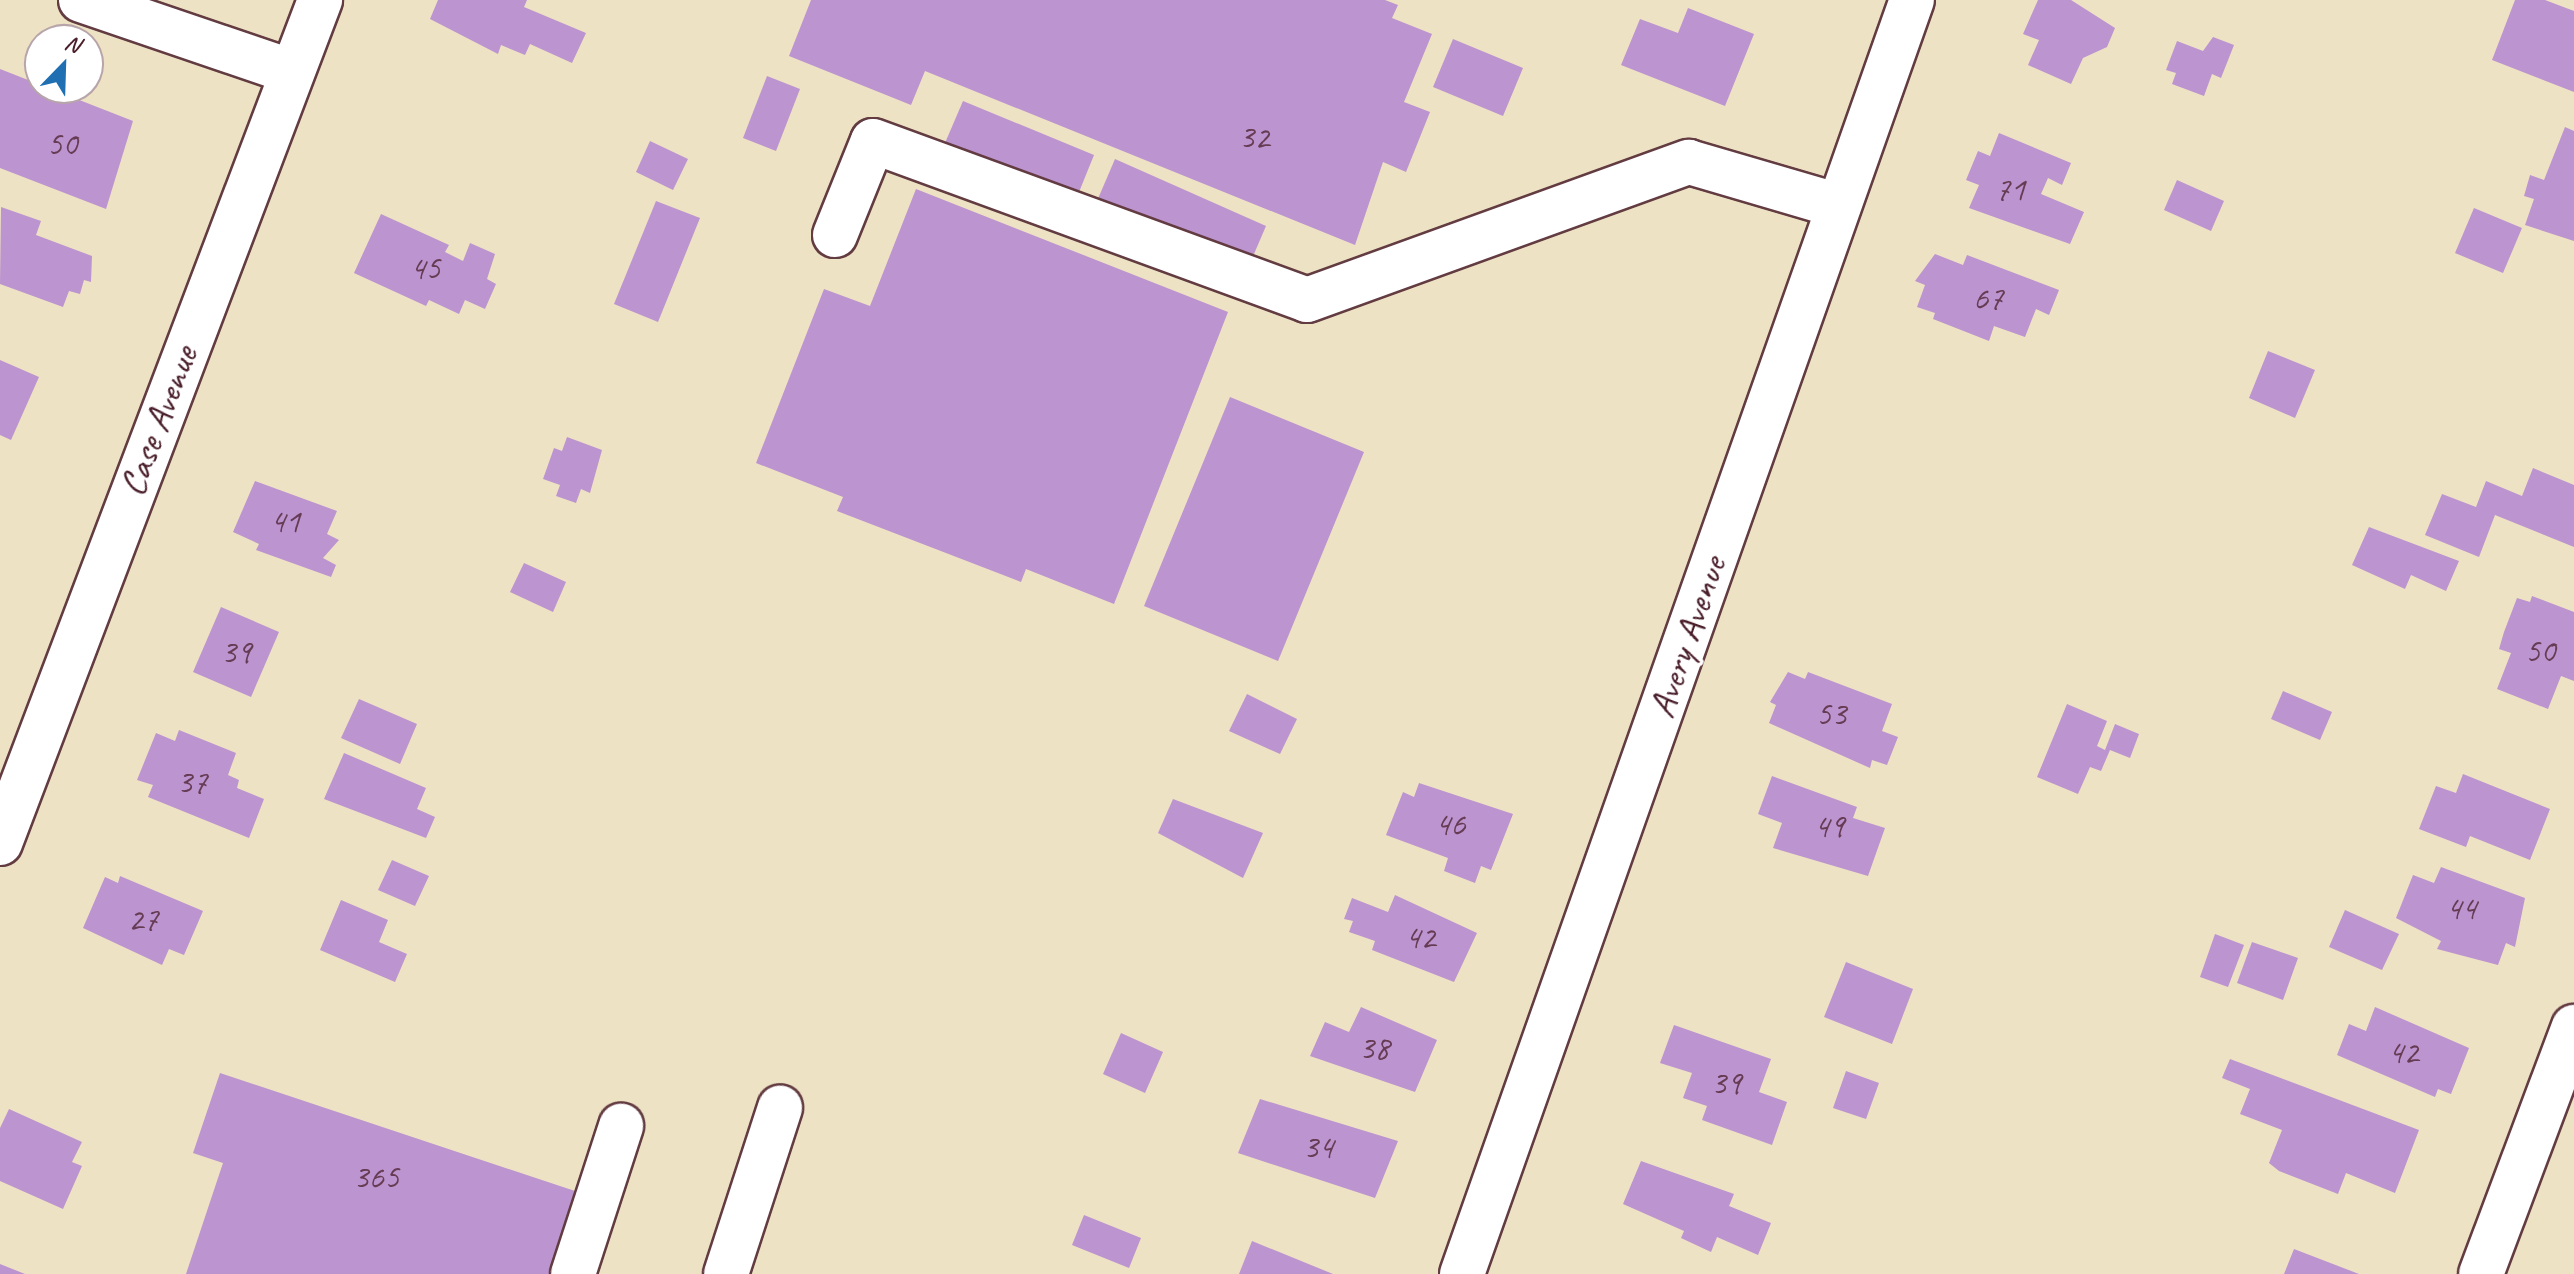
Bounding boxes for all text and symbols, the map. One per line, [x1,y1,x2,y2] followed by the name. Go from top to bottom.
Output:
[24,24,104,104] north arrow
[61,28,84,59] text: N
[1239,117,1269,157] house number: 32
[47,124,77,164] house number: 50
[1995,169,2025,209] house number: 71
[410,248,440,288] house number: 45
[1973,278,2003,318] house number: 67
[109,340,207,502] street label: Case Avenue
[270,501,300,541] house number: 41
[1638,551,1736,723] street label: Avery Avenue
[2525,631,2555,671] house number: 50
[221,632,251,672] house number: 39
[1816,694,1846,734] house number: 53
[177,762,207,802] house number: 37
[1435,804,1465,844] house number: 46
[1814,806,1844,846] house number: 49
[2446,888,2476,928] house number: 44
[128,899,158,939] house number: 27
[1405,917,1435,957] house number: 42
[1359,1028,1389,1068] house number: 38
[2388,1032,2418,1072] house number: 42
[1711,1063,1741,1103] house number: 39
[1303,1127,1333,1167] house number: 34
[353,1157,399,1197] house number: 365

